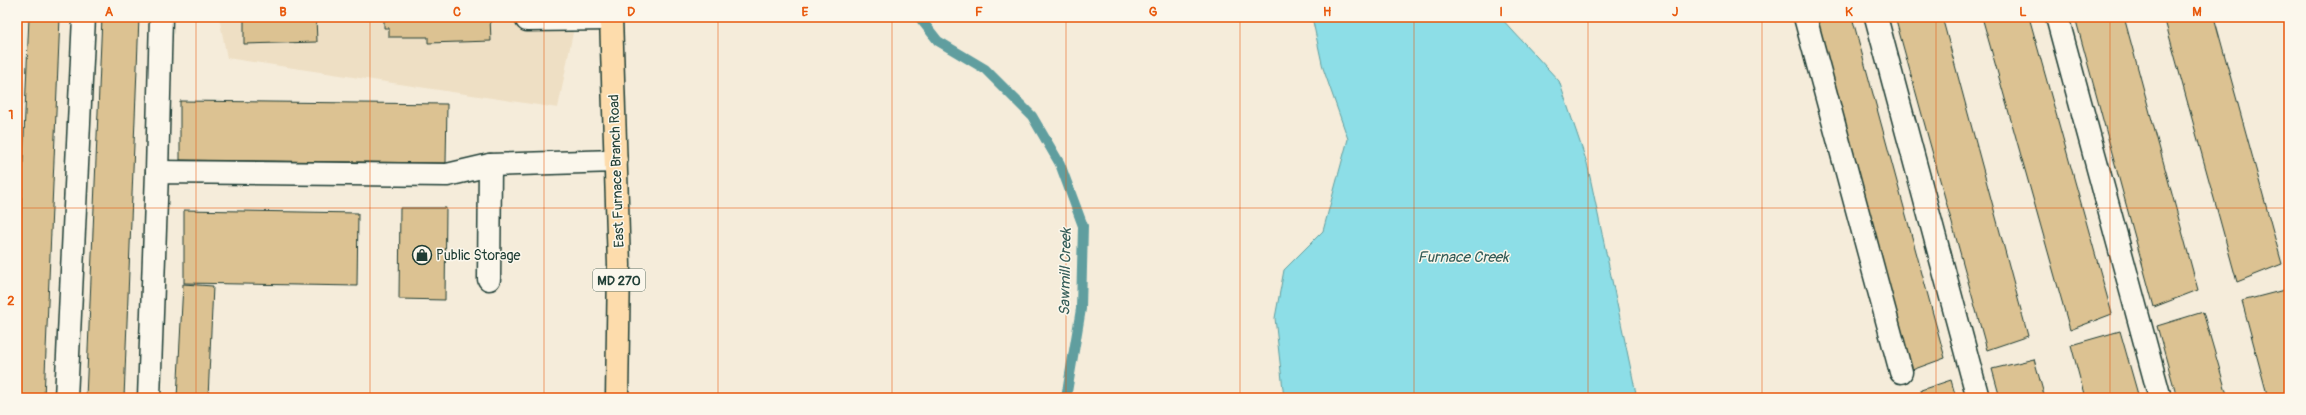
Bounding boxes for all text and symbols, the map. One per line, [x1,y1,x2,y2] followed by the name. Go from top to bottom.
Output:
[105,4,114,20] text: A
[279,4,287,20] text: B
[453,4,461,20] text: C
[627,4,635,20] text: D
[802,4,809,20] text: E
[975,4,983,20] text: F
[1149,4,1158,20] text: G
[1323,4,1331,20] text: H
[1499,4,1503,20] text: I
[1672,4,1678,20] text: J
[1845,4,1853,20] text: K
[2019,4,2027,20] text: L
[2192,4,2202,20] text: M
[605,94,628,248] street label: East Furnace Branch Road
[8,107,14,123] text: 1
[1055,226,1076,316] water label: Sawmill Creek
[411,244,433,266] shop icon: Public Storage
[436,247,520,264] place label: Public Storage
[1417,248,1510,267] water label: Furnace Creek
[593,269,645,291] road number: MD 270
[7,293,15,309] text: 2

